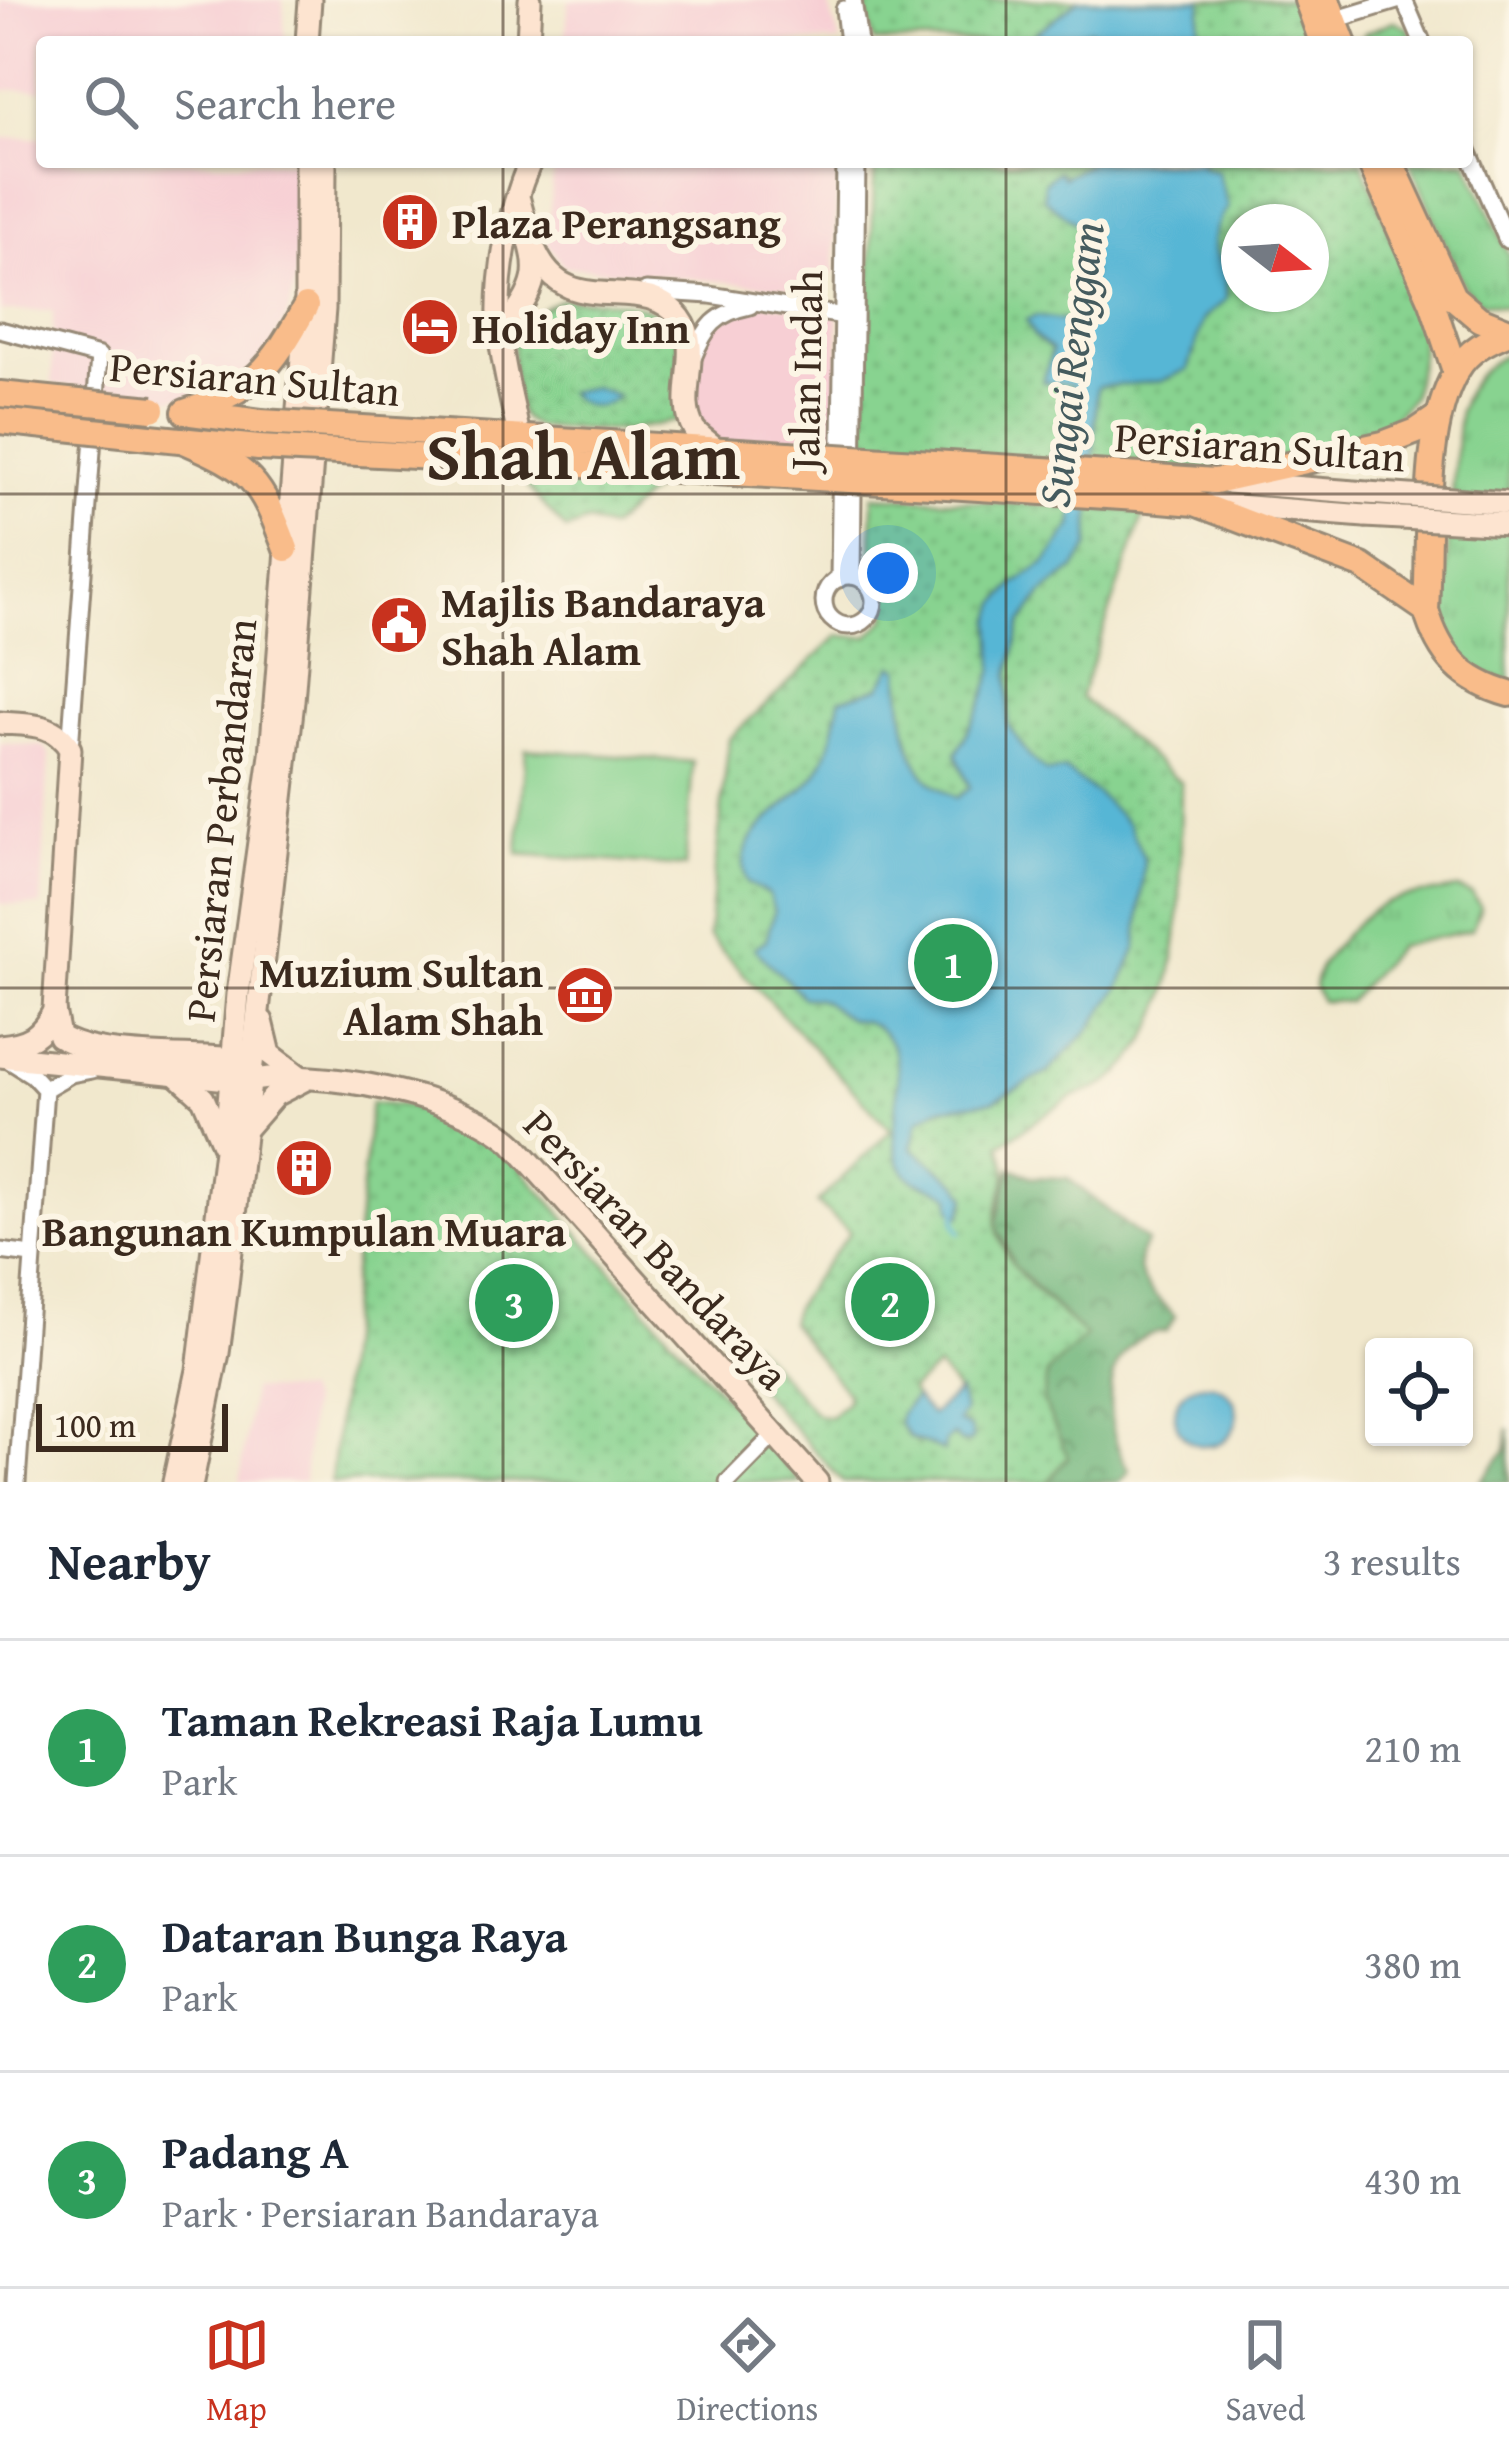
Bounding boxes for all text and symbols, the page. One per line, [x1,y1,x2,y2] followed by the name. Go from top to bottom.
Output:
[36,36,1473,168] search box
[78,69,144,135] icon: search
[174,70,396,135] text: Search here
[379,191,441,253] building icon: Plaza Perangsang
[452,192,782,253] place label: Plaza Perangsang
[1221,204,1329,312] north arrow
[1020,217,1120,511] water label: Sungai Renggam
[773,269,837,475] street label: Jalan Indah
[399,296,461,358] hotel icon: Holiday Inn
[472,297,690,358] place label: Holiday Inn
[108,335,403,421] street label: Persiaran Sultan
[1113,405,1408,487] street label: Persiaran Sultan
[426,406,740,503] district label: Shah Alam
[858,543,918,603] your location
[441,571,766,680] place label: Majlis Bandaraya Shah Alam
[368,594,430,656] public building icon: Majlis Bandaraya Shah Alam
[169,615,272,1025] street label: Persiaran Perbandaran
[914,918,992,1008] pin: 1
[259,941,543,1050] place label: Muzium Sultan Alam Shah
[554,964,616,1026] museum icon: Muzium Sultan Alam Shah
[511,1095,803,1403] street label: Persiaran Bandaraya
[273,1137,335,1199] building icon: Bangunan Kumpulan Muara
[42,1200,567,1261] place label: Bangunan Kumpulan Muara
[851,1257,929,1347] pin: 2
[475,1258,553,1348] pin: 3
[1365,1338,1473,1446] map controls
[1365,1338,1473,1446] button: locate
[36,1398,228,1451] scale bar
[54,1401,136,1449] text: 100 m
[48,1523,211,1598] text: Nearby
[1323,1532,1461,1589] text: 3 results
[162,1687,703,1752] text: Taman Rekreasi Raja Lumu
[77,1719,97,1776] text: 1
[1364,1719,1461,1776] text: 210 m
[162,1752,237,1809] text: Park
[162,1903,568,1968] text: Dataran Bunga Raya
[77,1935,97,1992] text: 2
[1364,1935,1461,1992] text: 380 m
[162,1968,237,2025] text: Park
[162,2119,349,2184] text: Padang A
[77,2151,97,2208] text: 3
[1364,2151,1461,2208] text: 430 m
[162,2184,599,2241] text: Park · Persiaran Bandaraya
[204,2312,270,2432] tab: Map
[677,2312,818,2432] tab: Directions
[1226,2312,1305,2432] tab: Saved

